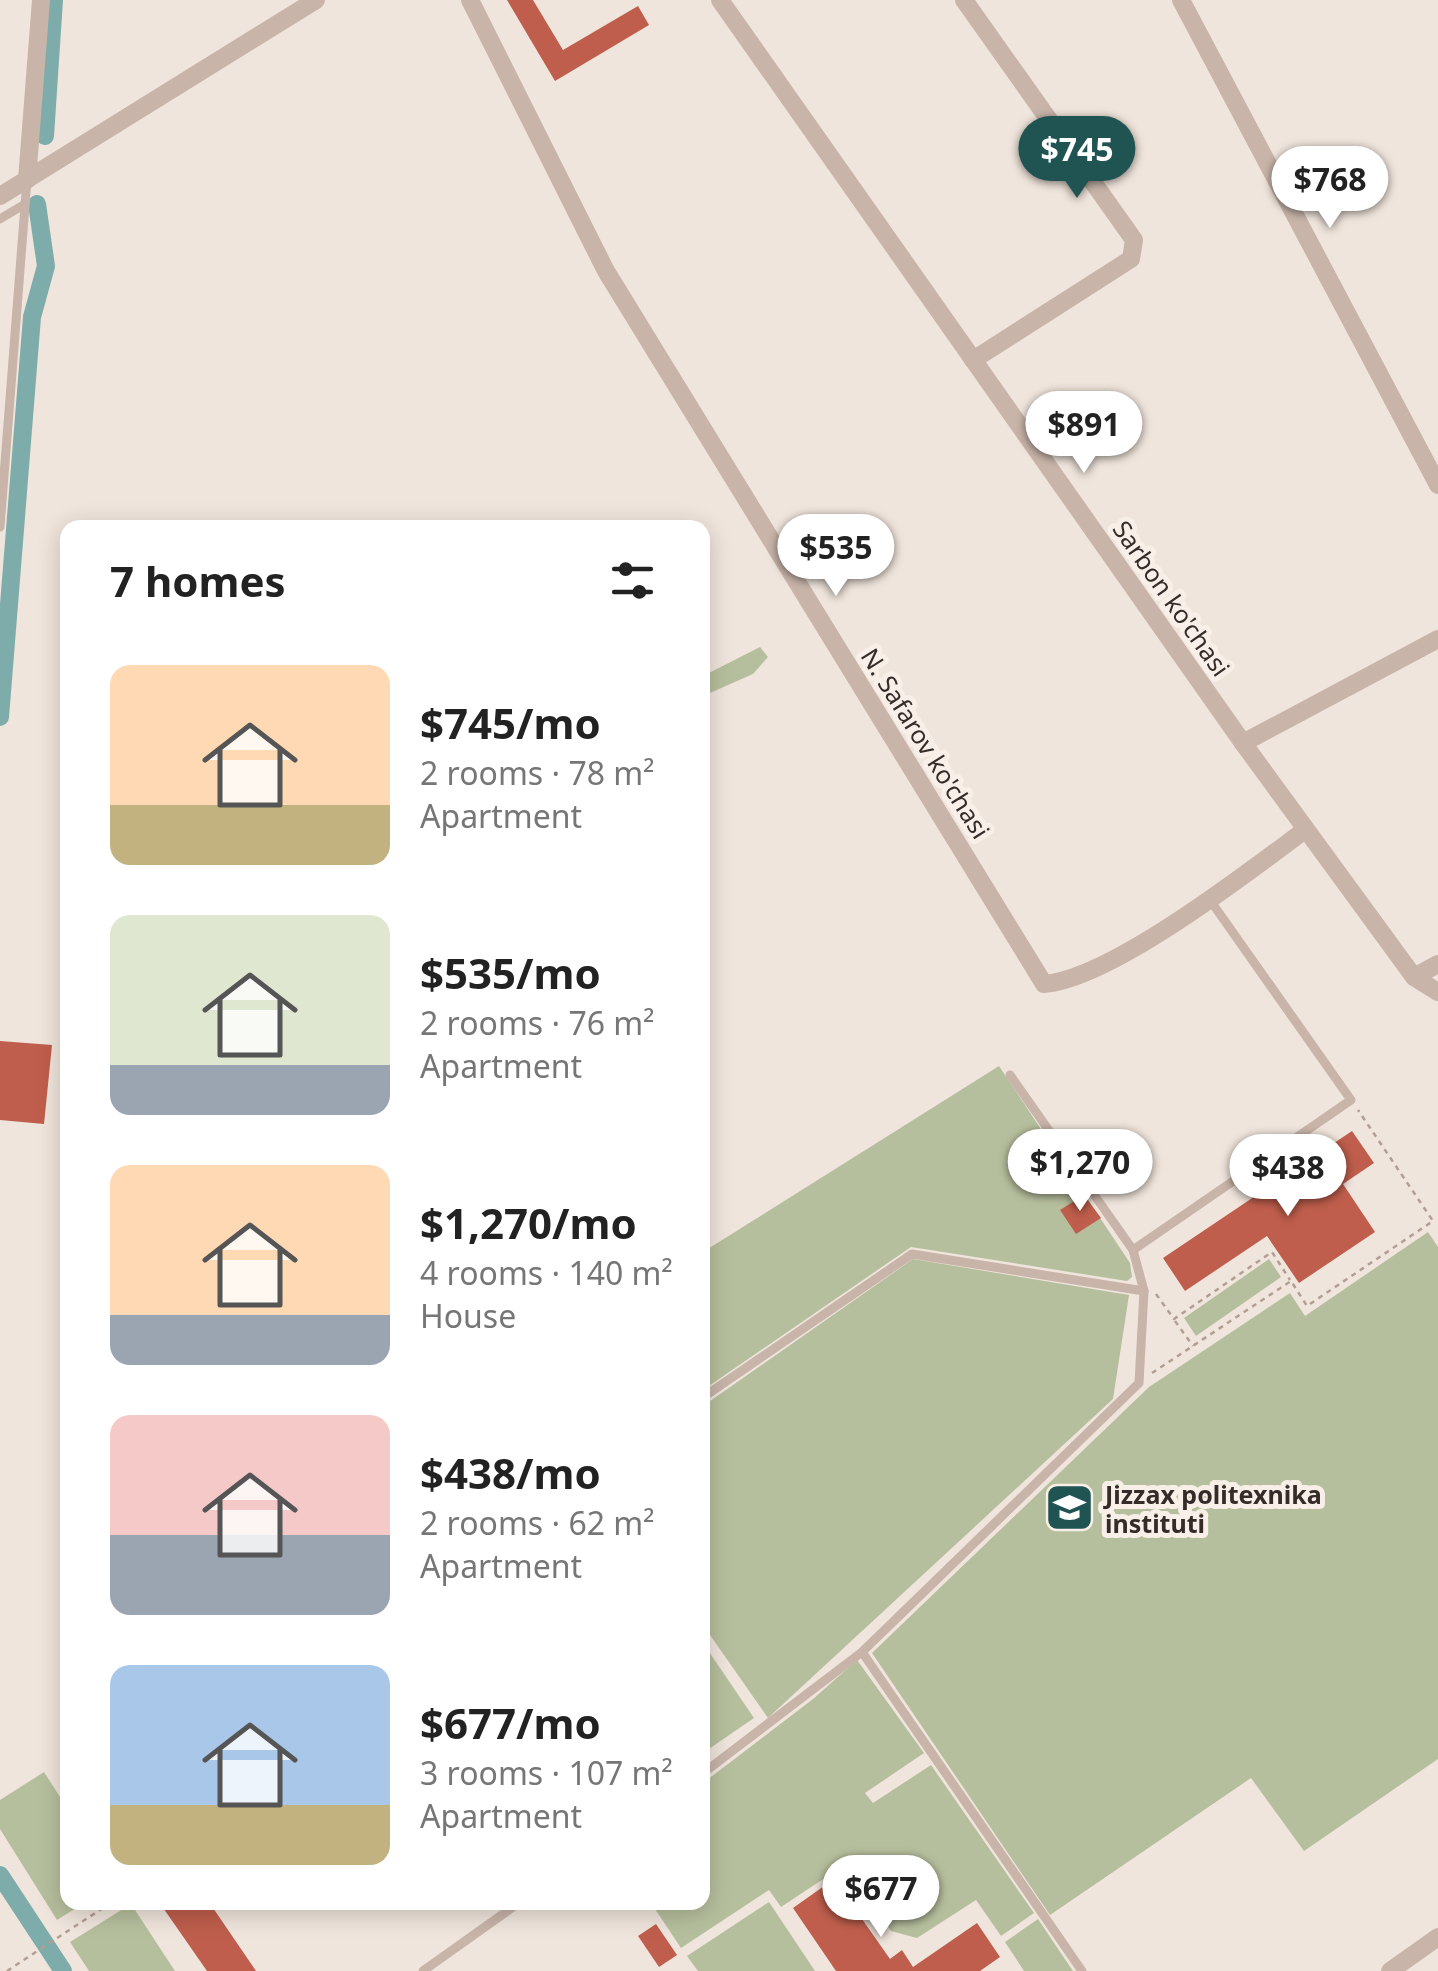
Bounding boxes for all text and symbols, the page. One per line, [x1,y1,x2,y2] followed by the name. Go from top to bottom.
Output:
[1018,116,1136,201] pin: $745
[1040,127,1114,170] text: $745
[1271,146,1389,231] pin: $768
[1293,157,1367,200] text: $768
[1025,391,1143,476] pin: $891
[1047,402,1121,445] text: $891
[1106,513,1238,683] street label: Sarbon ko'chasi
[777,514,895,599] pin: $535
[799,525,873,568] text: $535
[110,552,286,609] text: 7 homes
[605,553,660,608] icon: filters
[854,641,998,845] street label: N. Safarov ko'chasi
[420,694,601,751] text: $745/mo
[190,705,310,825] icon: home
[420,751,654,794] text: 2 rooms · 78 m²
[420,794,582,837] text: Apartment
[420,944,601,1001] text: $535/mo
[190,955,310,1075] icon: home
[420,1001,654,1044] text: 2 rooms · 76 m²
[420,1044,582,1087] text: Apartment
[999,1129,1161,1214] pin: $1,270
[1229,1134,1347,1219] pin: $438
[1030,1140,1130,1183] text: $1,270
[1251,1145,1325,1188] text: $438
[420,1194,637,1251] text: $1,270/mo
[190,1205,310,1325] icon: home
[420,1251,673,1294] text: 4 rooms · 140 m²
[420,1294,516,1337] text: House
[420,1444,601,1501] text: $438/mo
[190,1455,310,1575] icon: home
[1103,1477,1322,1540] place label: Jizzax politexnika instituti
[1044,1482,1096,1534] school or university icon: Jizzax politexnika instituti
[420,1501,654,1544] text: 2 rooms · 62 m²
[420,1544,582,1587] text: Apartment
[420,1694,601,1751] text: $677/mo
[190,1705,310,1825] icon: home
[420,1751,673,1794] text: 3 rooms · 107 m²
[420,1794,582,1837] text: Apartment
[822,1855,940,1940] pin: $677
[844,1866,918,1909] text: $677

